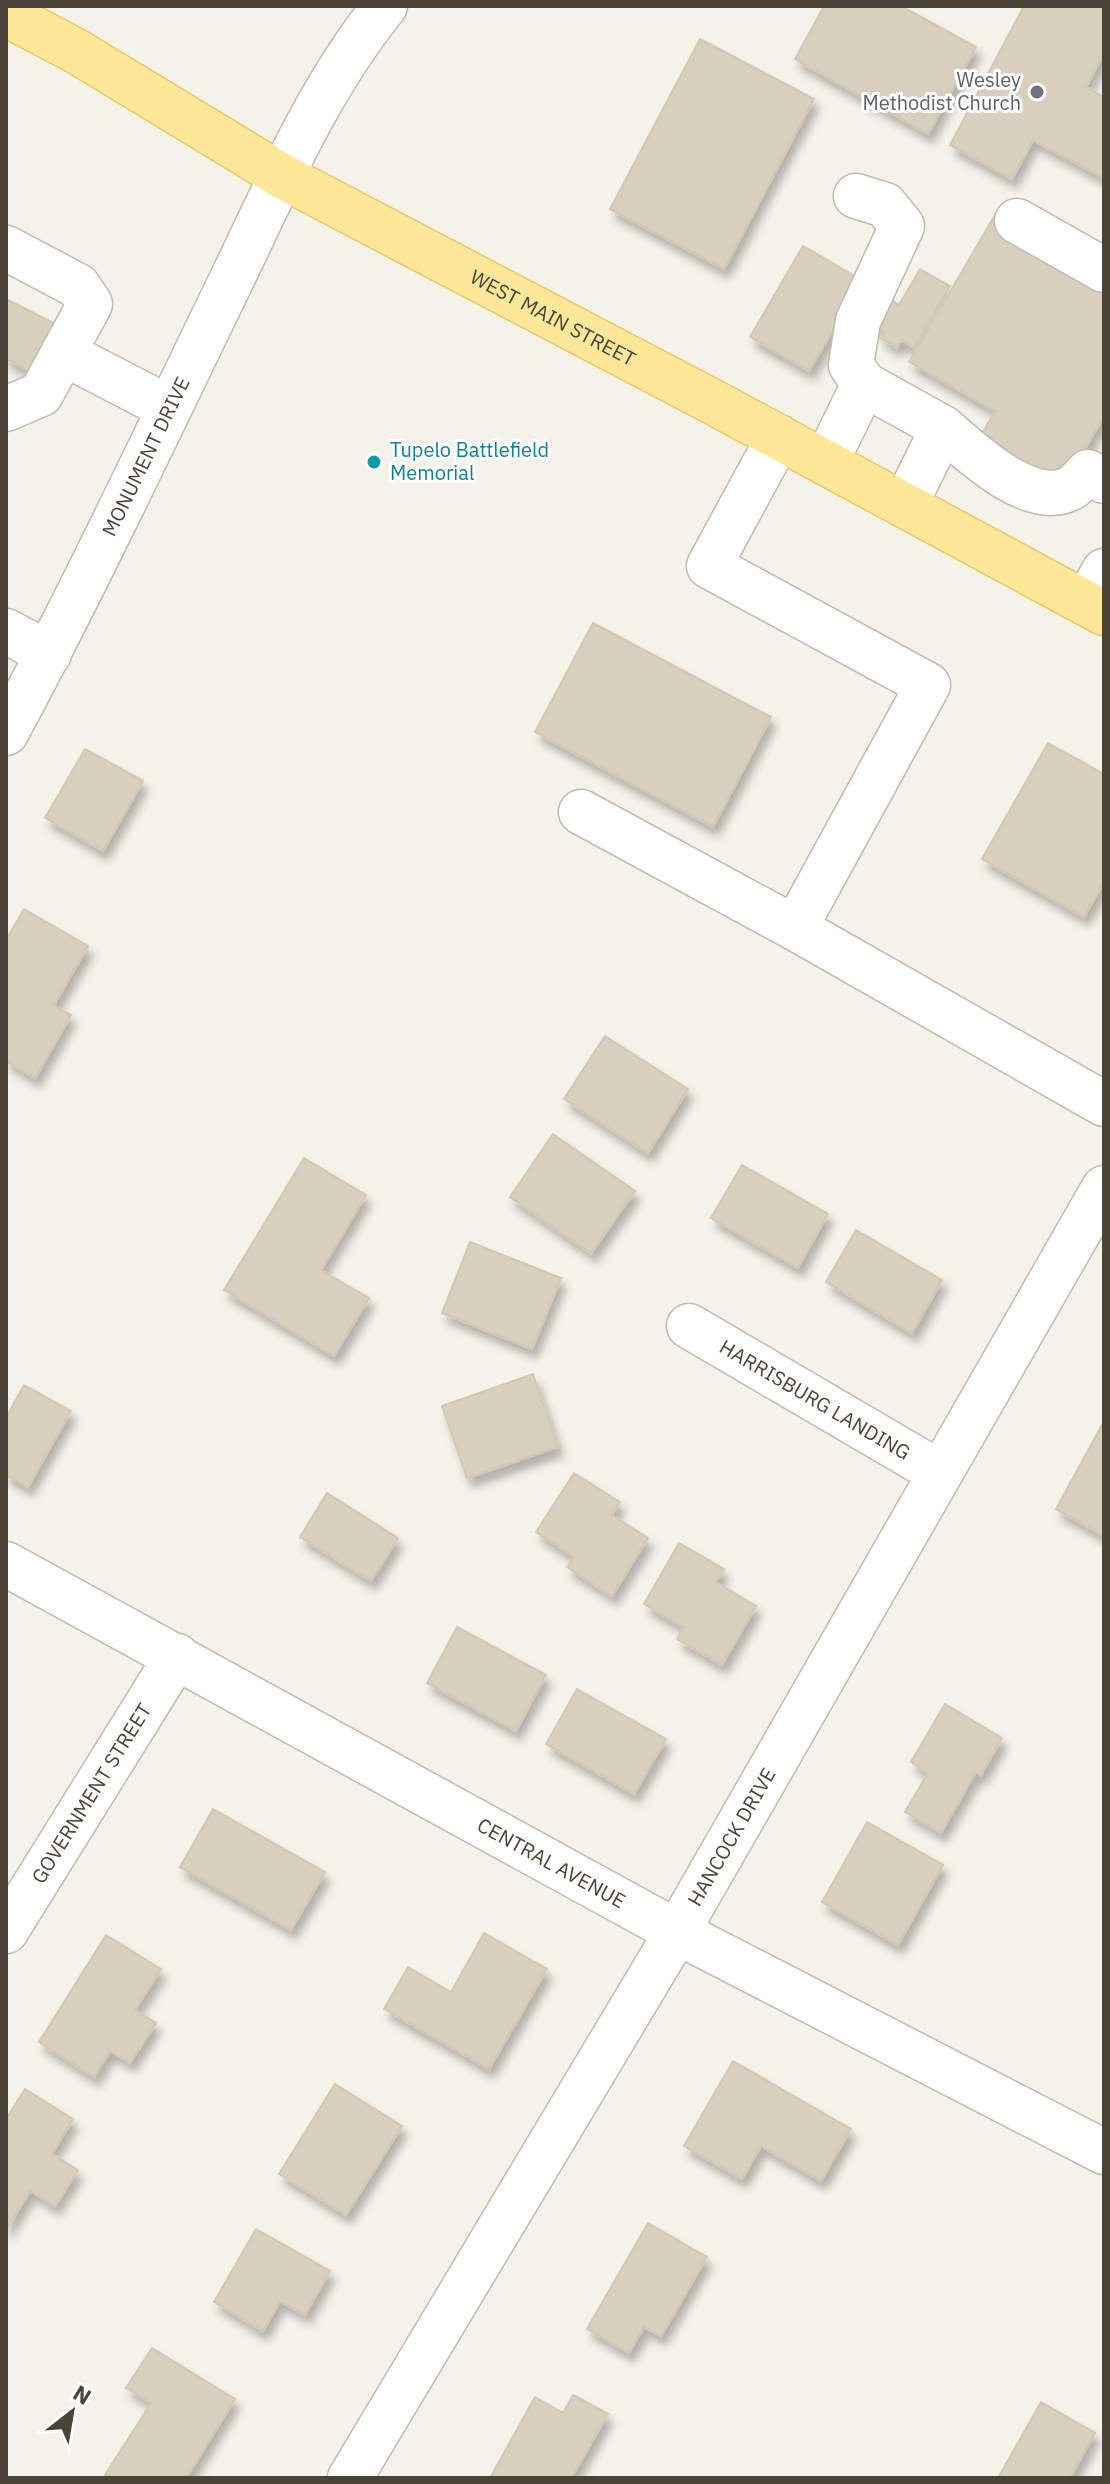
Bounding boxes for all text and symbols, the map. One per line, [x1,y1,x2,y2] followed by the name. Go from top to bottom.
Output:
[862,66,1021,116] place label: Wesley Methodist Church
[1028,83,1046,101] marker: Wesley Methodist Church
[466,263,641,372] street label: WEST MAIN STREET
[95,372,196,541] street label: MONUMENT DRIVE
[390,436,549,486] place label: Tupelo Battlefield Memorial
[365,453,383,471] marker: Tupelo Battlefield Memorial
[715,1333,916,1466] street label: HARRISBURG LANDING
[25,1698,157,1888] street label: GOVERNMENT STREET
[681,1763,781,1911] street label: HANCOCK DRIVE
[473,1811,631,1914] street label: CENTRAL AVENUE
[32,2372,112,2452] north arrow
[68,2378,97,2411] text: N

